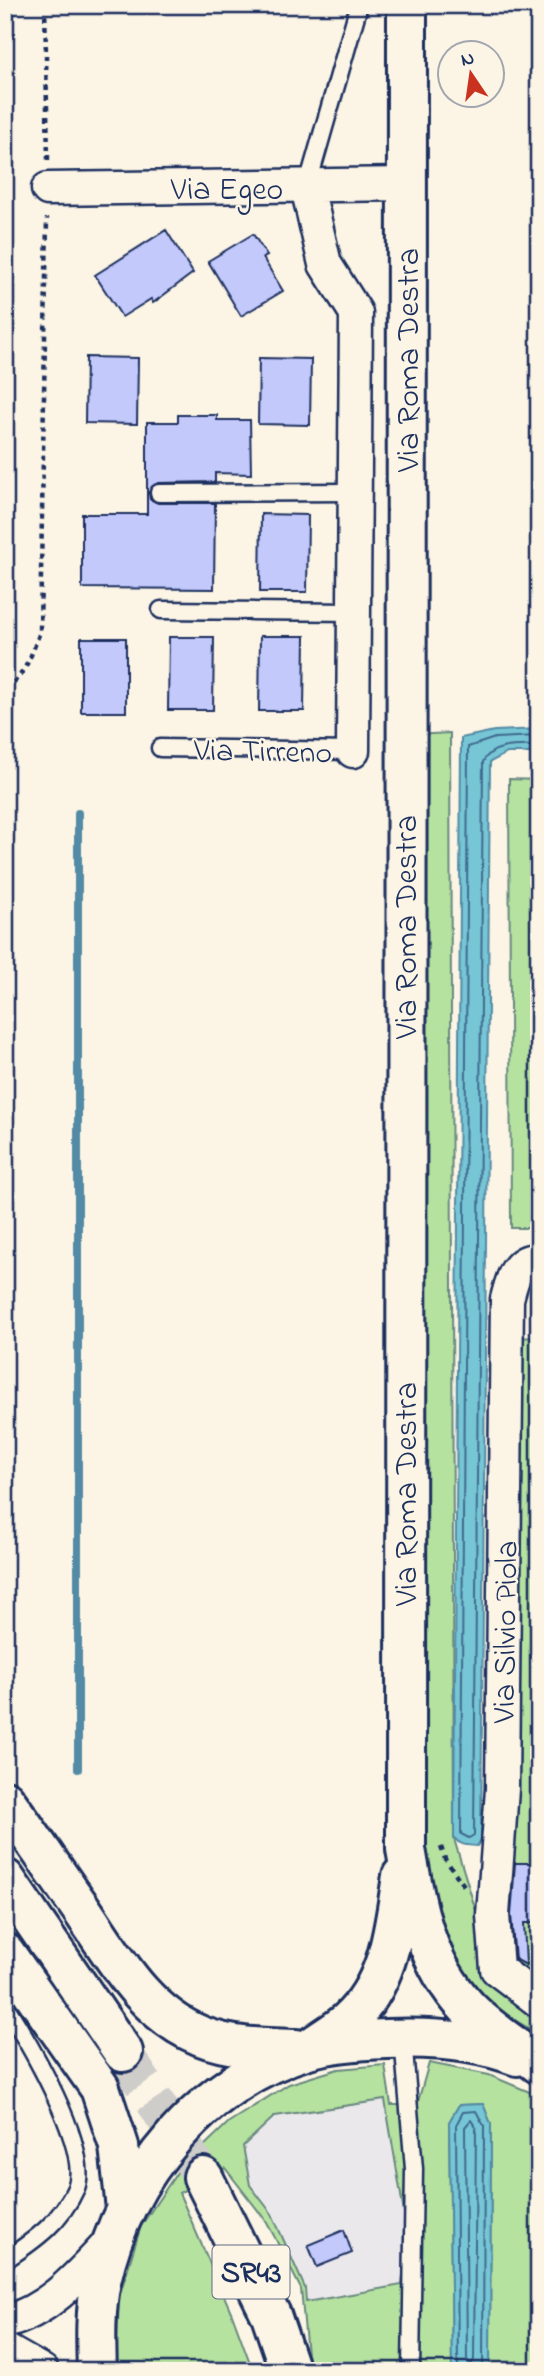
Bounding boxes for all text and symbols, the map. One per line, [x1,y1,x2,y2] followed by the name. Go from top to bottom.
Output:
[435,38,505,108] north arrow
[458,45,477,74] text: N
[170,168,283,215] street label: Via Egeo
[387,248,434,473] street label: Via Roma Destra
[192,729,333,778] street label: Via Tirreno
[385,815,432,1040] street label: Via Roma Destra
[385,1382,432,1607] street label: Via Roma Destra
[482,1540,533,1725] street label: Via Silvio Piola
[212,2246,290,2298] road number: SR43

